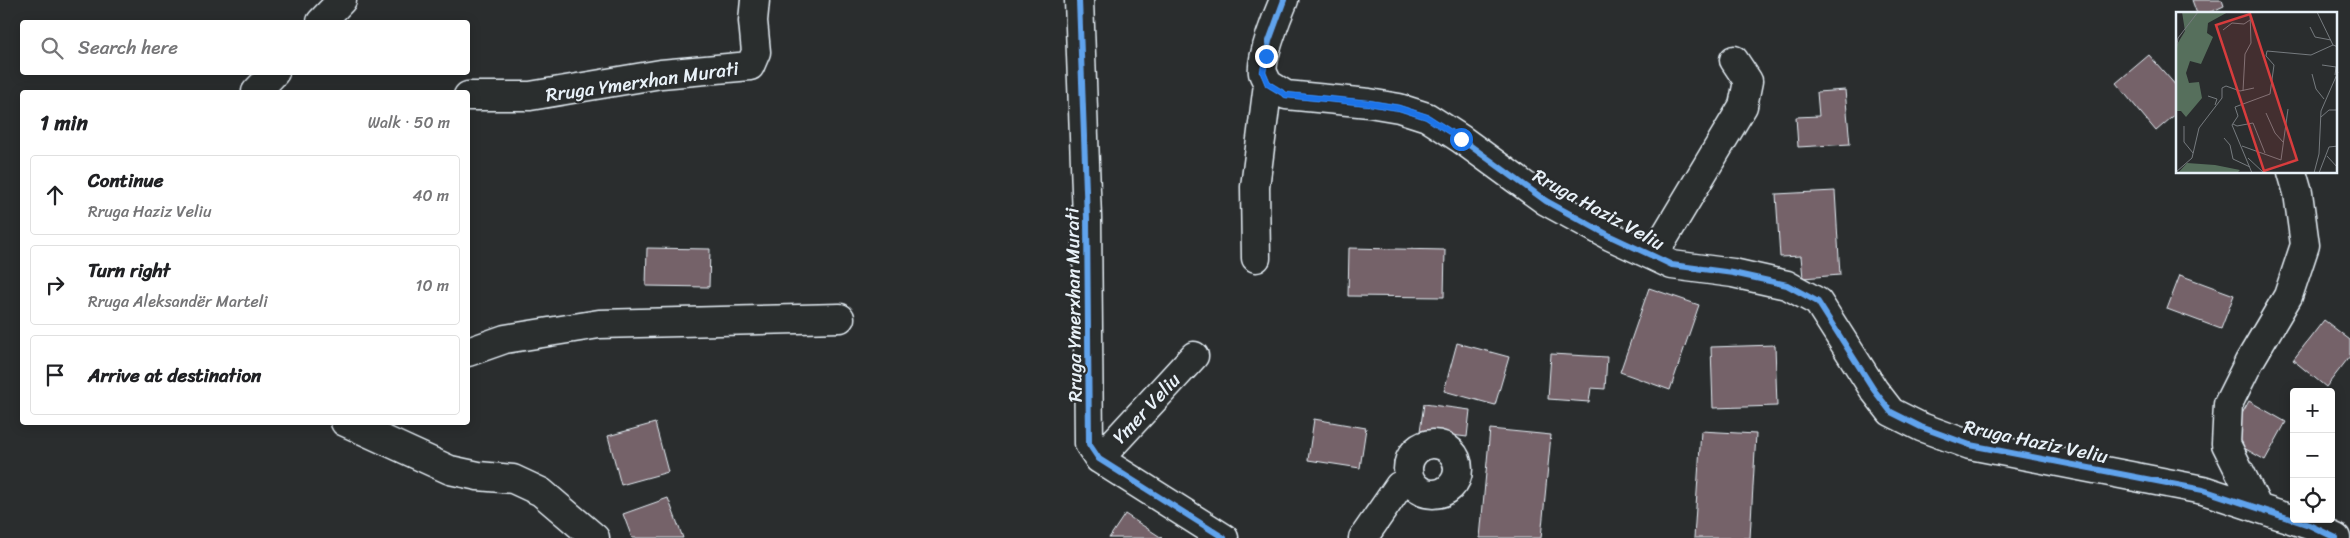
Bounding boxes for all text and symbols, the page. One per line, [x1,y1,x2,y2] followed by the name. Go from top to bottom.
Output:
[2176,12,2338,174] inset map
[20,20,470,75] search box
[78,31,178,64] text: Search here
[38,34,66,62] icon: search
[1255,45,1278,68] route end
[544,52,741,111] street label: Rruga Ymerxhan Murati
[40,104,88,142] text: 1 min
[368,108,450,137] text: Walk · 50 m
[1450,128,1473,151] route start
[1527,159,1671,259] street label: Rruga Haziz Veliu
[88,164,164,197] text: Continue
[41,181,69,209] icon: ahead
[412,181,449,210] text: 40 m
[88,197,212,226] text: Rruga Haziz Veliu
[1055,207,1092,402] street label: Rruga Ymerxhan Murati
[88,254,170,287] text: Turn right
[41,271,69,299] icon: right
[416,271,449,300] text: 10 m
[88,287,268,316] text: Rruga Aleksandër Marteli
[88,359,261,392] text: Arrive at destination
[41,361,69,389] icon: arrive
[1104,365,1189,452] street label: Ymer Veliu
[2290,388,2335,523] map controls
[2290,388,2335,433] button: +
[1961,410,2111,473] street label: Rruga Haziz Veliu
[2290,433,2335,478] button: −
[2290,478,2335,523] button: locate

